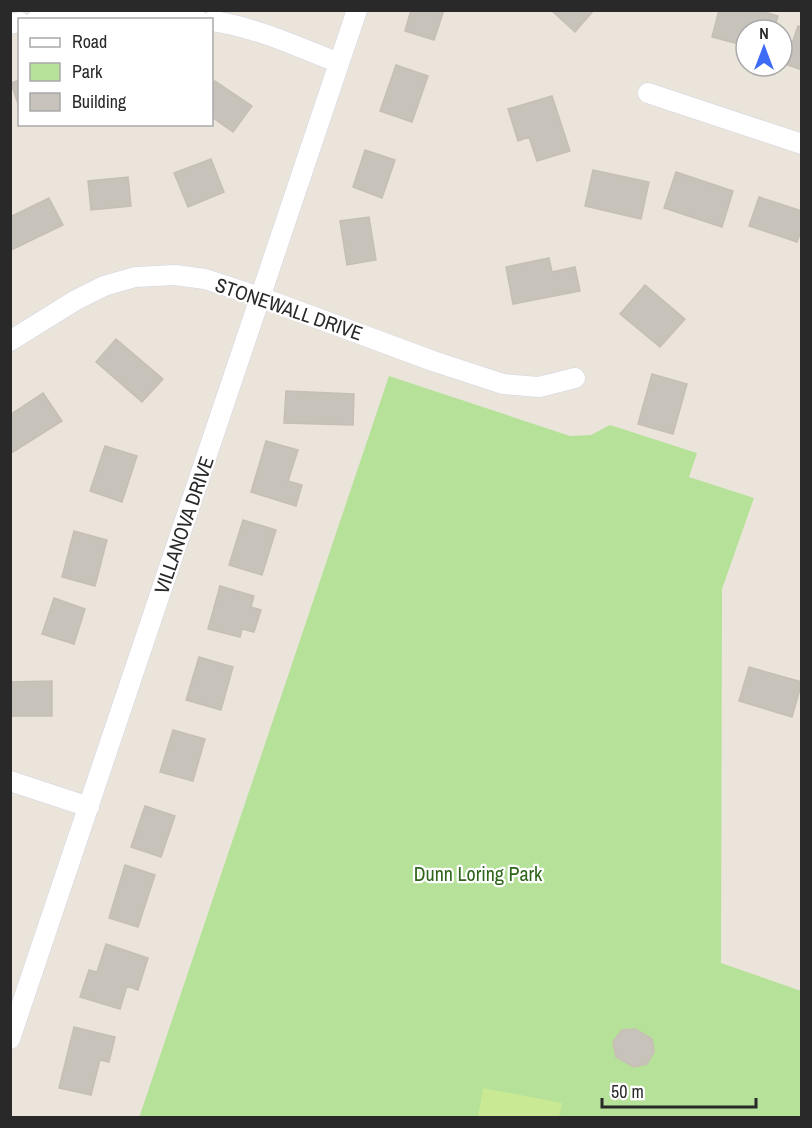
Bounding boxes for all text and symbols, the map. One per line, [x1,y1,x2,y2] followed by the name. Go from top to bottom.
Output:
[18,18,213,126] legend
[734,18,794,78] north arrow
[759,22,769,44] text: N
[72,29,107,54] text: Road
[72,59,103,84] text: Park
[72,89,127,114] text: Building
[212,271,367,346] street label: STONEWALL DRIVE
[147,452,220,597] street label: VILLANOVA DRIVE
[414,860,543,887] park label: Dunn Loring Park
[602,1071,756,1109] scale bar
[611,1079,644,1104] text: 50 m

